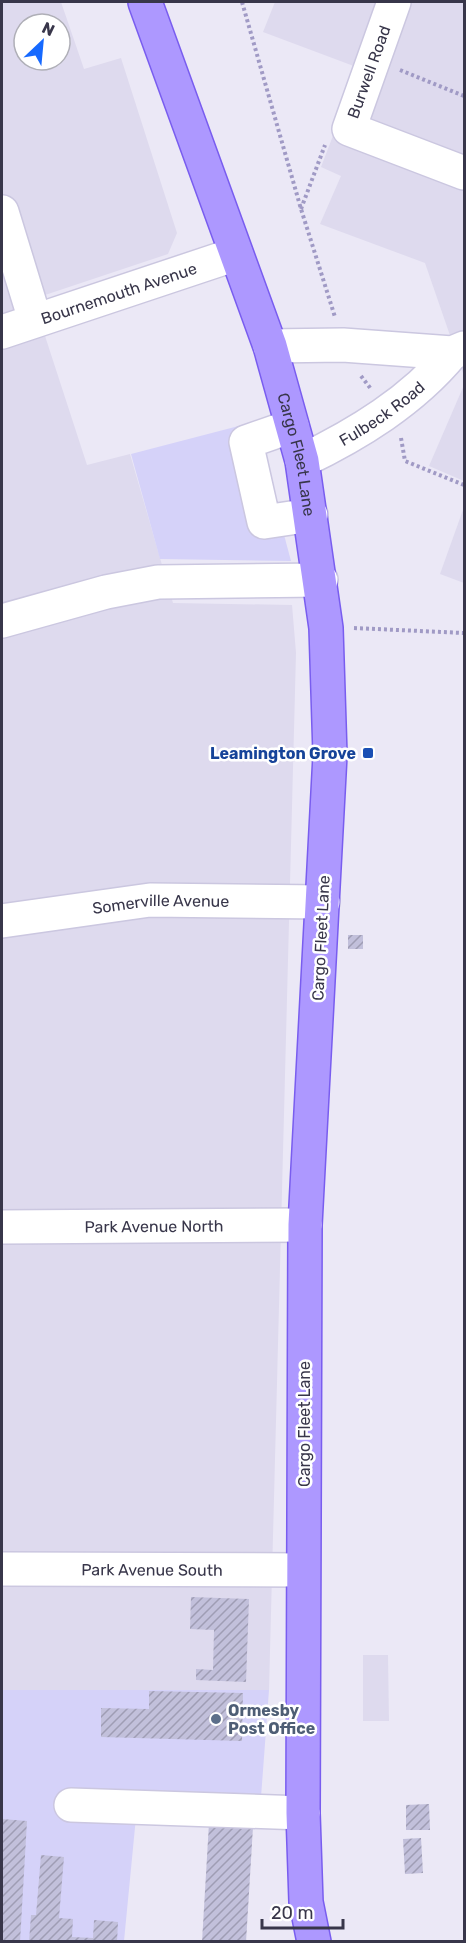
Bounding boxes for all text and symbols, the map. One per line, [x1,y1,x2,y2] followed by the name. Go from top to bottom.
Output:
[12,12,72,72] north arrow
[39,18,58,40] text: N
[343,23,395,121] street label: Burwell Road
[38,258,199,328] street label: Bournemouth Avenue
[336,377,428,450] street label: Fulbeck Road
[274,391,319,517] street label: Cargo Fleet Lane
[210,744,356,763] place label: Leamington Grove
[361,746,375,760] marker: Leamington Grove
[308,875,334,1001] street label: Cargo Fleet Lane
[91,890,229,918] street label: Somerville Avenue
[84,1216,224,1236] street label: Park Avenue North
[295,1361,314,1487] street label: Cargo Fleet Lane
[81,1560,223,1579] street label: Park Avenue South
[228,1701,315,1738] place label: Ormesby Post Office
[209,1712,223,1726] marker: Ormesby Post Office
[262,1892,343,1930] scale bar
[271,1902,313,1924] text: 20 m

